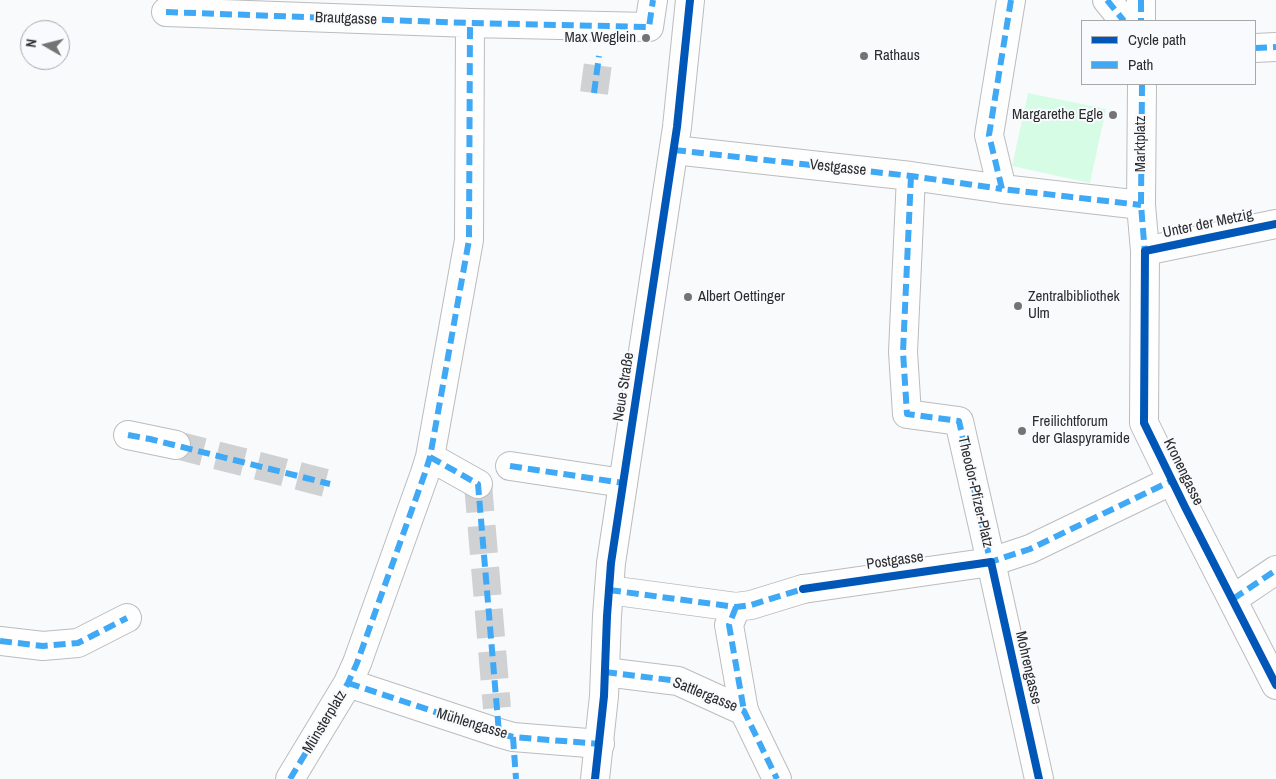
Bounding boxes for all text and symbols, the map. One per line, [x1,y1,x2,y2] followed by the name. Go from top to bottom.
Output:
[315,9,377,29] street label: Brautgasse
[20,20,70,70] north arrow
[1081,20,1256,85] legend
[564,29,636,47] place label: Max Weglein
[1128,29,1186,50] text: Cycle path
[640,32,652,44] marker: Max Weglein
[22,38,41,48] text: N
[874,47,920,65] place label: Rathaus
[858,50,870,62] marker: Rathaus
[1128,54,1153,75] text: Path
[1012,106,1103,124] place label: Margarethe Egle
[1107,109,1119,121] marker: Margarethe Egle
[1132,116,1150,172] street label: Marktplatz
[809,156,867,180] street label: Vestgasse
[1161,206,1255,242] street label: Unter der Metzig
[698,288,785,306] place label: Albert Oettinger
[1028,288,1120,323] place label: Zentralbibliothek Ulm
[682,291,694,303] marker: Albert Oettinger
[1012,300,1024,312] marker: Zentralbibliothek Ulm
[610,351,638,423] street label: Neue Straße
[1032,413,1130,448] place label: Freilichtforum der Glaspyramide
[1016,425,1028,437] marker: Freilichtforum der Glaspyramide
[953,435,997,549] street label: Theodor-Pfizer-Platz
[1159,435,1207,509] street label: Kronengasse
[865,548,925,574] street label: Postgasse
[1011,630,1045,706] street label: Mohrengasse
[670,674,740,716] street label: Sattlergasse
[299,687,351,757] street label: Münsterplatz
[434,705,510,743] street label: Mühlengasse

